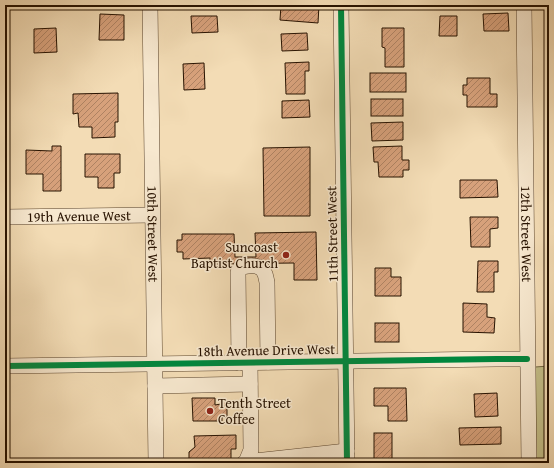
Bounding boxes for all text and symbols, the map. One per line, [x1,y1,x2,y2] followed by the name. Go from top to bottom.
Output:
[142,186,164,282] street label: 10th Street West
[321,186,343,282] street label: 11th Street West
[516,186,537,282] street label: 12th Street West
[27,205,131,227] street label: 19th Avenue West
[191,237,278,273] place label: Suncoast Baptist Church
[281,250,291,260] marker: Suncoast Baptist Church
[197,339,335,361] street label: 18th Avenue Drive West
[218,393,291,429] place label: Tenth Street Coffee
[205,406,215,416] marker: Tenth Street Coffee

